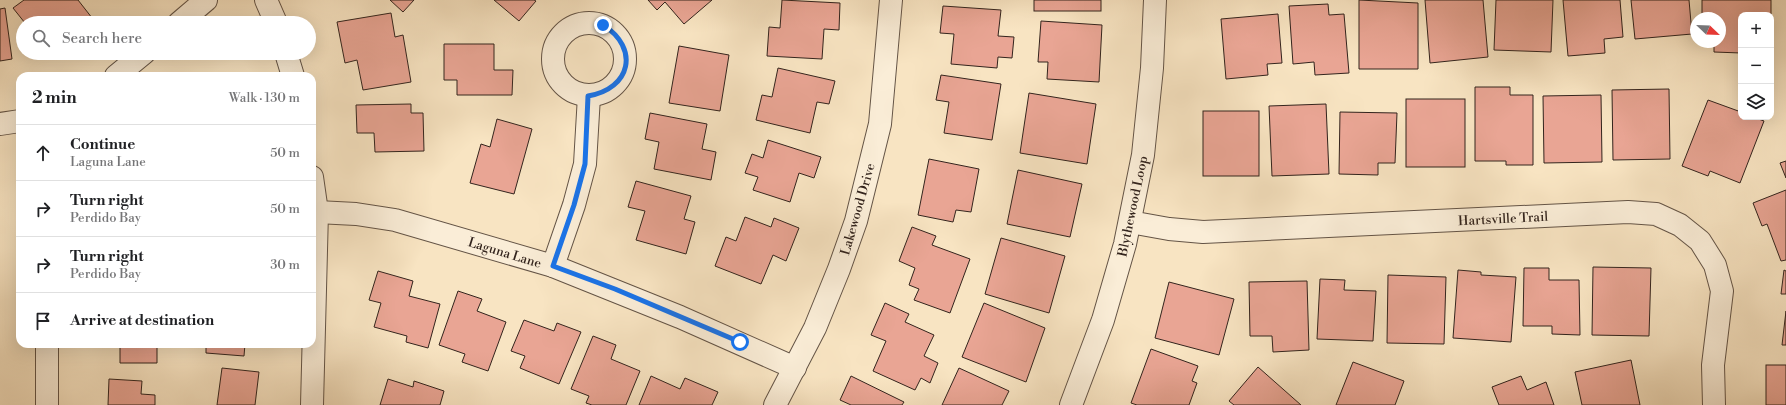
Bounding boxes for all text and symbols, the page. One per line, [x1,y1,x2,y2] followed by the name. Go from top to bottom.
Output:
[1690,12,1726,48] north arrow
[1738,12,1774,120] map controls
[1738,12,1774,48] button: +
[16,16,316,60] search box
[594,16,612,34] route end
[30,27,52,49] icon: search
[62,29,142,48] text: Search here
[1738,48,1774,84] button: −
[1738,84,1774,120] button: layers
[32,87,77,109] text: 2 min
[229,90,300,106] text: Walk · 130 m
[70,135,135,154] text: Continue
[32,142,54,164] icon: ahead
[270,145,300,161] text: 50 m
[70,154,146,170] text: Laguna Lane
[1114,154,1151,259] street label: Blythewood Loop
[837,161,879,257] street label: Lakewood Drive
[70,191,144,210] text: Turn right
[32,198,54,220] icon: right
[270,201,300,217] text: 50 m
[1458,209,1549,229] street label: Hartsville Trail
[70,210,141,226] text: Perdido Bay
[466,234,544,272] street label: Laguna Lane
[70,247,144,266] text: Turn right
[32,254,54,276] icon: right
[270,257,300,273] text: 30 m
[70,266,141,282] text: Perdido Bay
[32,310,54,332] icon: arrive
[70,311,214,330] text: Arrive at destination
[731,333,749,351] route start

